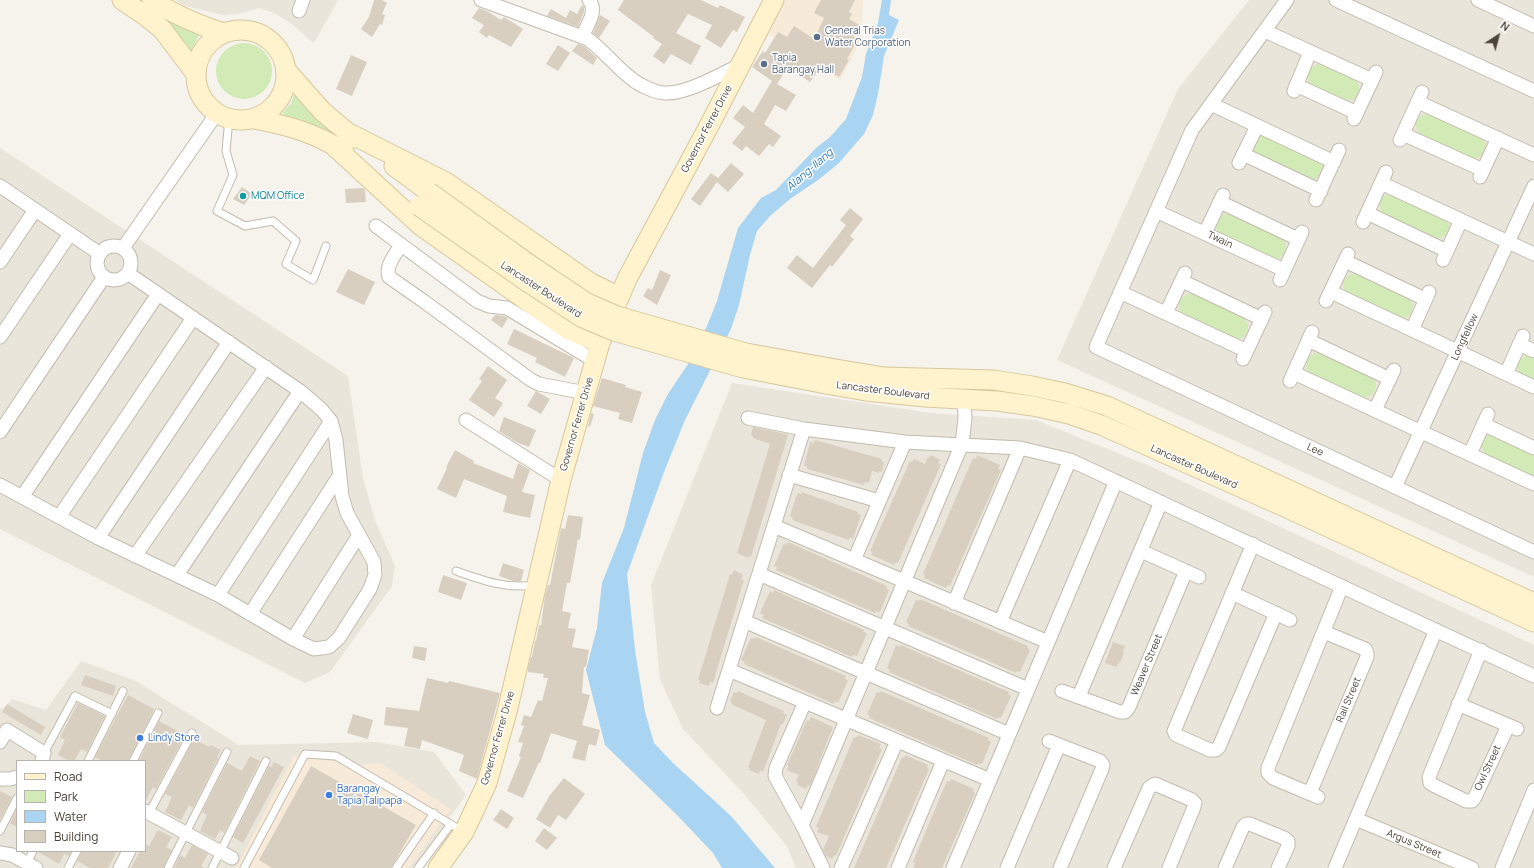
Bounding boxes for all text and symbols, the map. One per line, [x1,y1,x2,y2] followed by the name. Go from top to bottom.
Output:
[1478,16,1518,56] north arrow
[1498,17,1513,34] text: N
[825,25,910,48] place label: General Trias Water Corporation
[812,32,822,42] marker: General Trias Water Corporation
[772,52,834,76] place label: Tapia Barangay Hall
[759,59,769,69] marker: Tapia Barangay Hall
[679,83,735,175] street label: Governor Ferrer Drive
[784,146,836,194] water label: Alang-Ilang
[251,190,305,202] place label: MQM Office
[238,191,248,201] marker: MQM Office
[1205,229,1235,251] street label: Twain
[498,259,584,321] street label: Lancaster Boulevard
[1449,312,1481,362] street label: Longfellow
[558,376,596,472] street label: Governor Ferrer Drive
[836,379,930,403] street label: Lancaster Boulevard
[1305,441,1325,459] street label: Lee
[1149,442,1239,492] street label: Lancaster Boulevard
[1129,632,1165,698] street label: Weaver Street
[1334,676,1364,724] street label: Rail Street
[479,690,517,786] street label: Governor Ferrer Drive
[148,732,200,744] place label: Lindy Store
[135,733,145,743] marker: Lindy Store
[1472,743,1504,793] street label: Owl Street
[16,760,146,852] legend
[54,768,82,785] text: Road
[337,783,402,806] place label: Barangay Tapia Talipapa
[54,788,78,805] text: Park
[324,790,334,800] marker: Barangay Tapia Talipapa
[54,808,87,825] text: Water
[1385,827,1443,861] street label: Argus Street
[54,828,98,845] text: Building

